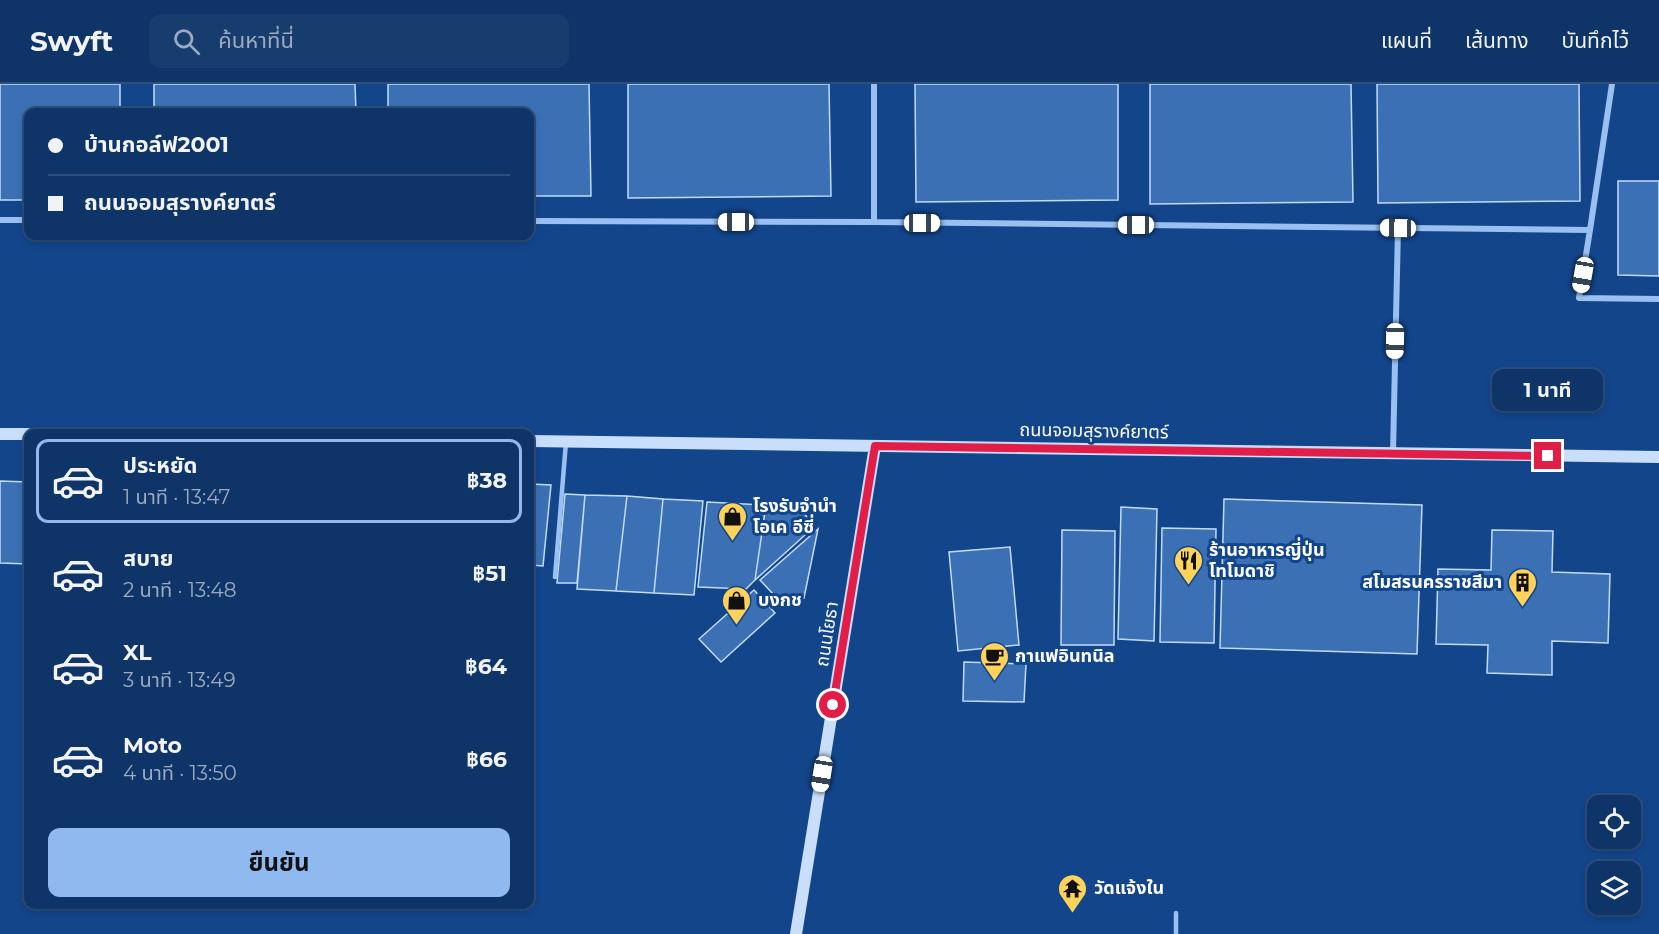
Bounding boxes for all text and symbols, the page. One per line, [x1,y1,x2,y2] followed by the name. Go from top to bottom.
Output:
[149,14,569,68] search box
[30,24,113,58] text: Swyft
[170,25,203,58] icon: search
[218,27,294,54] text: ค้นหาที่นี่
[1381,28,1432,53] text: แผนที่
[1465,28,1529,53] text: เส้นทาง
[1562,28,1629,53] text: บันทึกไว้
[84,131,229,158] text: บ้านกอล์ฟ2001
[84,189,276,216] text: ถนนจอมสุรางค์ยาตร์
[718,213,754,231] car
[904,214,940,232] car
[1118,216,1154,234] car
[1380,219,1416,237] car
[1571,256,1595,294] car
[1386,323,1404,359] car
[1492,369,1604,411] callout: 1 นาที
[1524,378,1572,402] text: 1 นาที
[1019,419,1170,443] street label: ถนนจอมสุรางค์ยาตร์
[1534,442,1561,469] route end
[123,452,198,479] text: ประหยัด
[51,454,105,508] icon: car
[467,467,507,494] text: ฿38
[123,485,230,509] text: 1 นาที · 13:47
[753,495,837,538] place label: โรงรับจำนำ โอเค อีซี่
[716,500,748,542] shop icon: โรงรับจำนำ โอเค อีซี่
[1209,537,1325,582] place label: ร้านอาหารญี่ปุ่น โทโมดาชิ
[1172,544,1204,586] restaurant icon: ร้านอาหารญี่ปุ่น โทโมดาชิ
[123,545,173,572] text: สบาย
[51,547,105,601] icon: car
[473,560,507,587] text: ฿51
[1507,566,1539,608] building icon: สโมสรนครราชสีมา
[1362,571,1502,593] place label: สโมสรนครราชสีมา
[123,578,237,602] text: 2 นาที · 13:48
[721,584,753,626] shop icon: บงกช
[758,589,802,611] place label: บงกช
[811,600,843,668] street label: ถนนโยธา
[123,639,152,666] text: XL
[51,640,105,694] icon: car
[978,640,1010,682] cafe icon: กาแฟอินทนิล
[1015,645,1115,667] place label: กาแฟอินทนิล
[465,653,507,680] text: ฿64
[123,668,236,692] text: 3 นาที · 13:49
[819,691,846,718] route start
[123,732,182,759] text: Moto
[51,733,105,787] icon: car
[466,746,507,773] text: ฿66
[810,755,834,793] car
[123,761,237,785] text: 4 นาที · 13:50
[1587,795,1641,915] map controls
[1587,795,1641,849] button: locate
[48,828,510,897] button: ยืนยัน
[1587,861,1641,915] button: layers
[1057,872,1089,914] temple icon: วัดแจ้งใน
[1094,877,1164,899] place label: วัดแจ้งใน

